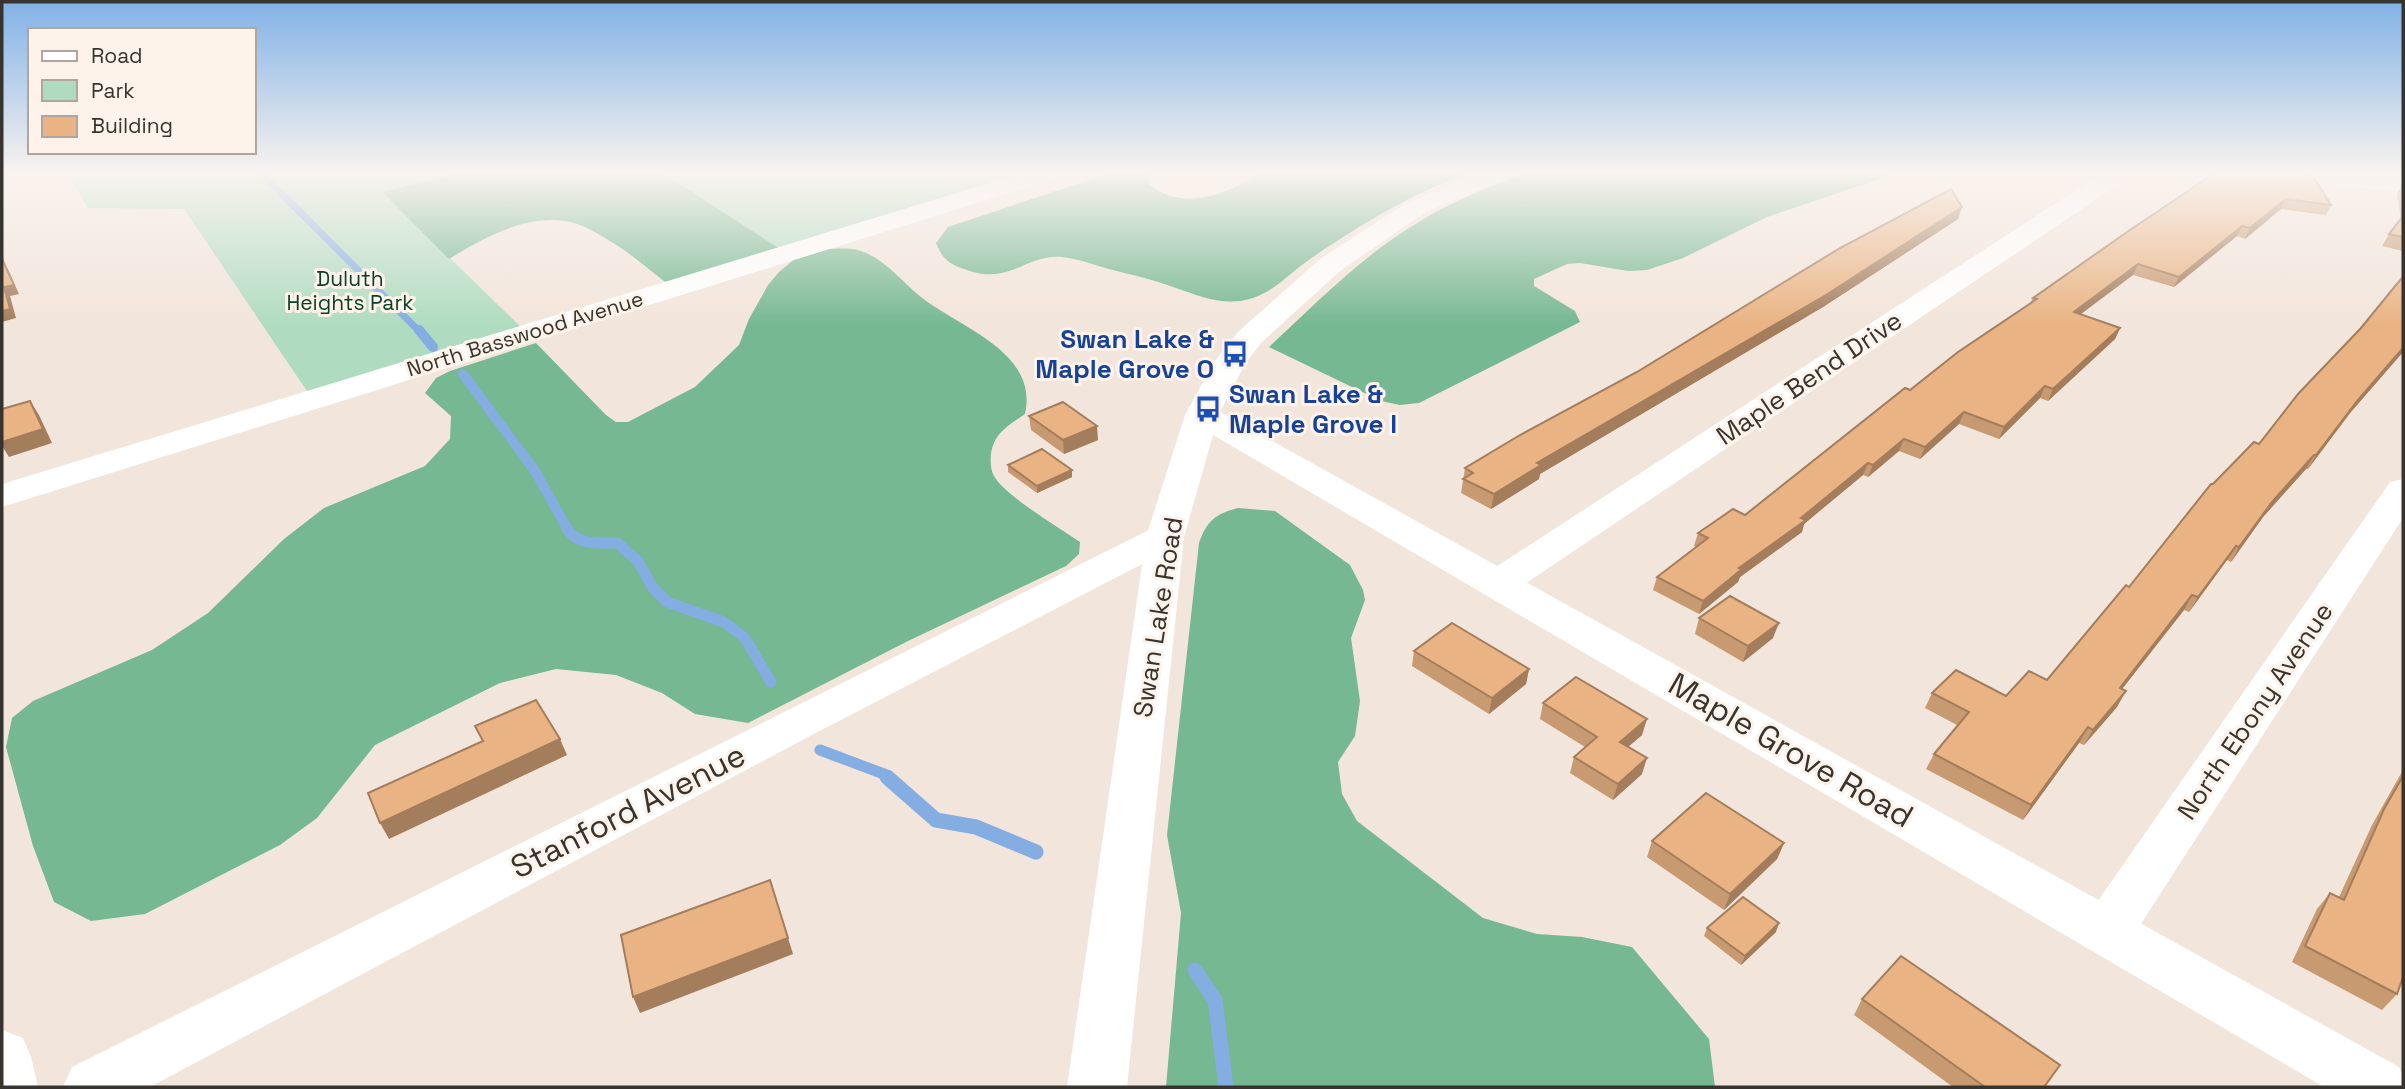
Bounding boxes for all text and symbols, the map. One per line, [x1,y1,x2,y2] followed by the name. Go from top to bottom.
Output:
[28,28,256,154] legend
[91,42,143,69] text: Road
[91,77,135,104] text: Park
[91,112,173,139] text: Building
[286,265,414,316] park label: Duluth Heights Park
[403,285,646,382] street label: North Basswood Avenue
[1710,303,1908,453] street label: Maple Bend Drive
[1035,322,1214,386] place label: Swan Lake & Maple Grove O
[1220,339,1250,369] bus stop icon: Swan Lake & Maple Grove O
[1229,377,1397,441] place label: Swan Lake & Maple Grove I
[1193,394,1223,424] bus stop icon: Swan Lake & Maple Grove I
[1125,514,1191,720] street label: Swan Lake Road
[2170,596,2340,826] street label: North Ebony Avenue
[1662,664,1920,836] street label: Maple Grove Road
[504,735,752,887] street label: Stanford Avenue

